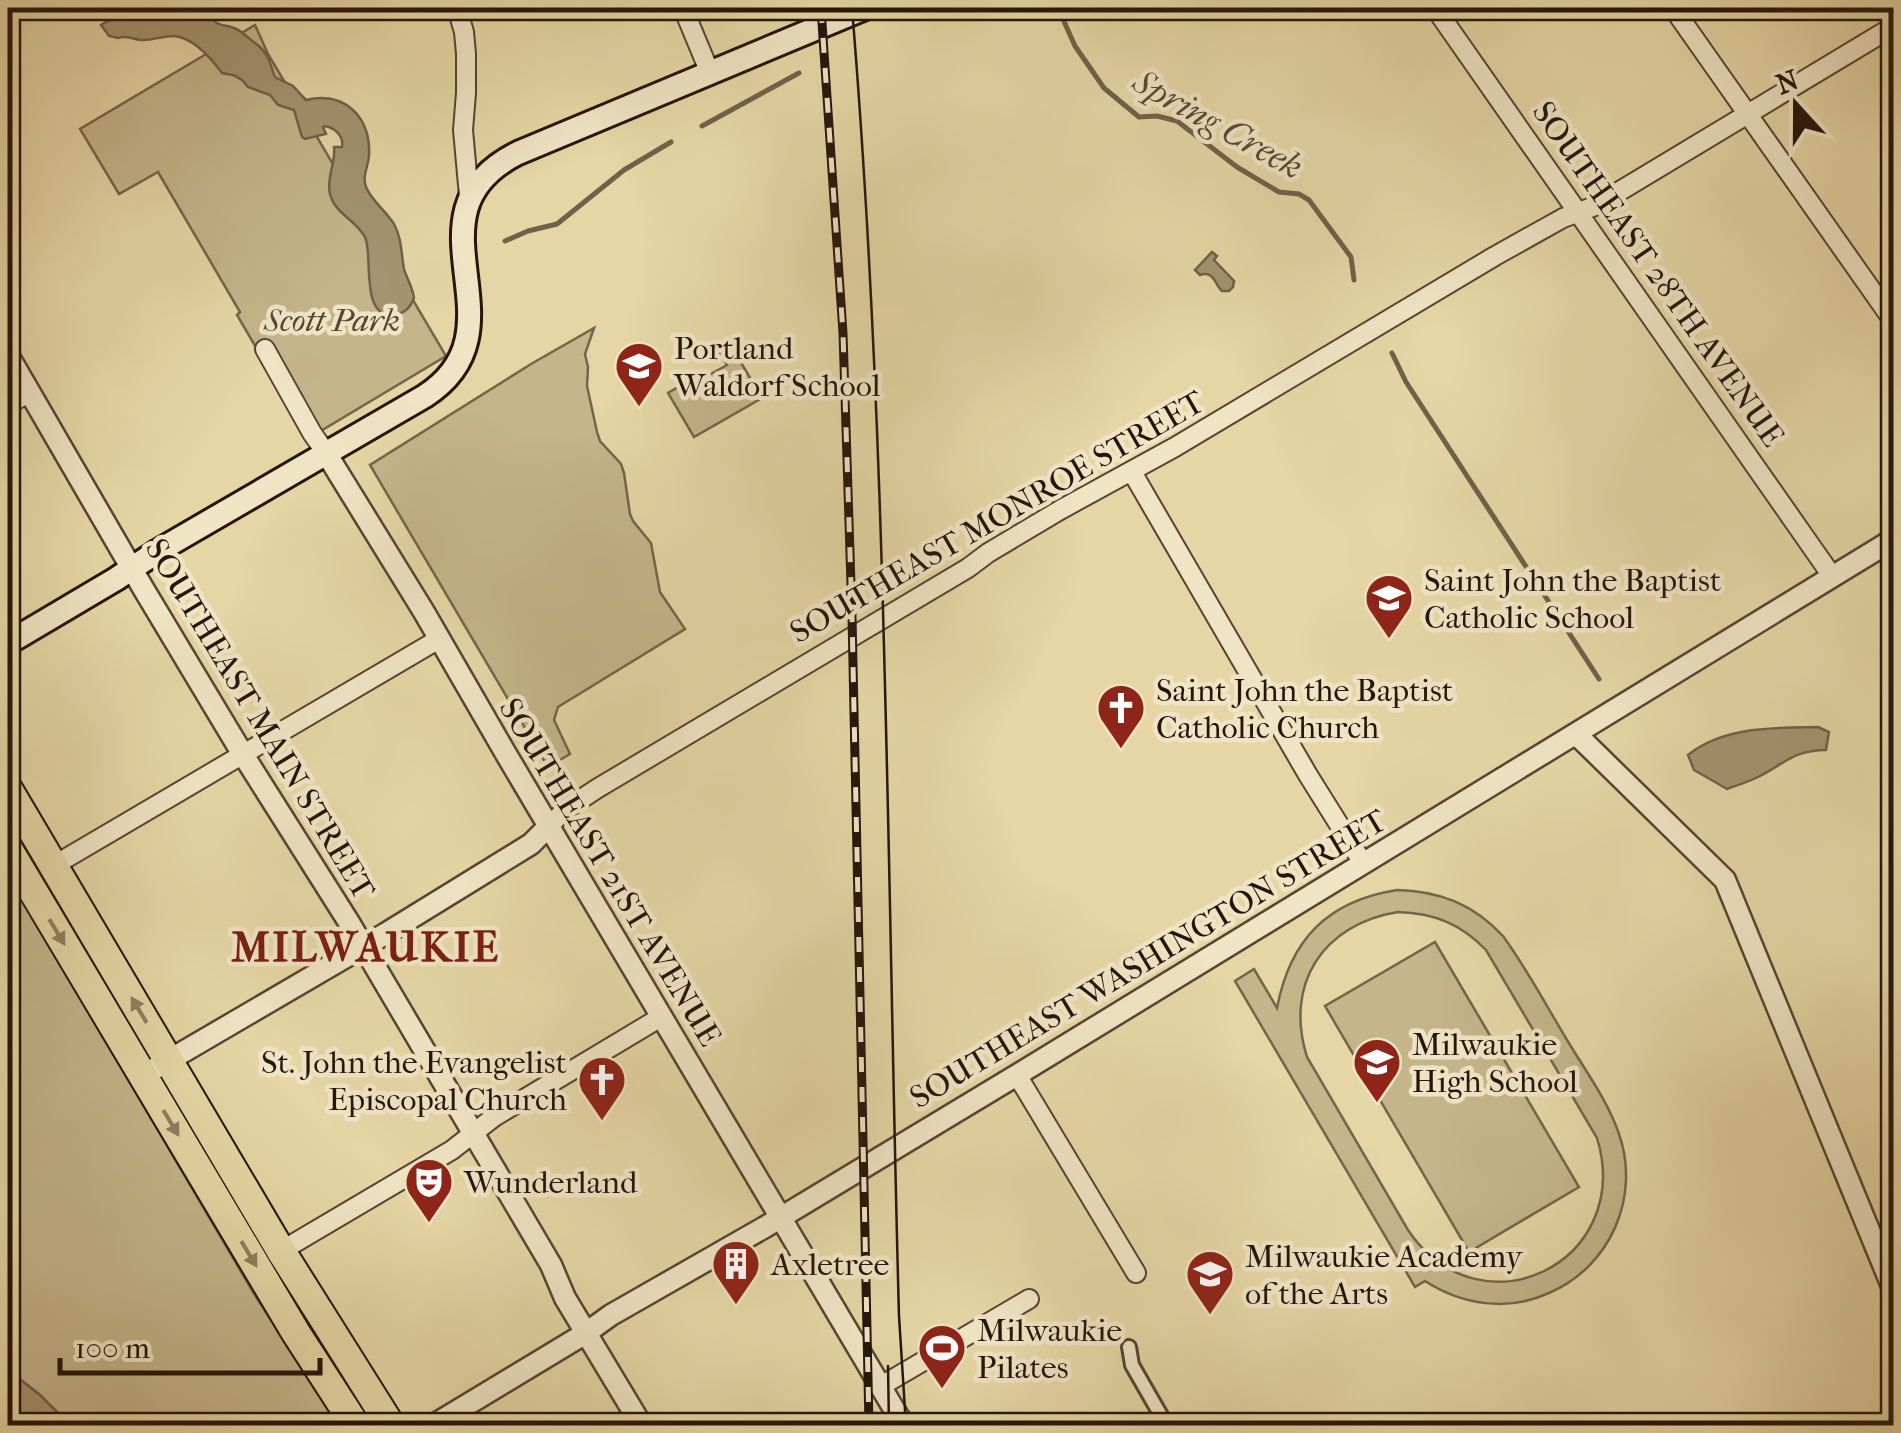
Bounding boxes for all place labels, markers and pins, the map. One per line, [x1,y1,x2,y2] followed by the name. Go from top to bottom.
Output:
[673,330,881,404] place label: Portland Waldorf School
[613,340,665,408] school or university icon: Portland Waldorf School
[1424,562,1722,636] place label: Saint John the Baptist Catholic School
[1363,572,1415,640] school or university icon: Saint John the Baptist Catholic School
[1156,672,1454,746] place label: Saint John the Baptist Catholic Church
[1095,682,1147,750] church icon: Saint John the Baptist Catholic Church
[1412,1026,1578,1100] place label: Milwaukie High School
[1351,1036,1403,1104] school or university icon: Milwaukie High School
[261,1044,568,1118] place label: St. John the Evangelist Episcopal Church
[576,1054,628,1122] church icon: St. John the Evangelist Episcopal Church
[403,1156,455,1224] theatre icon: Wunderland
[463,1164,638,1201] place label: Wunderland
[710,1238,762,1306] building icon: Axletree
[1245,1238,1523,1312] place label: Milwaukie Academy of the Arts
[769,1246,890,1283] place label: Axletree
[1184,1248,1236,1316] school or university icon: Milwaukie Academy of the Arts
[977,1312,1122,1386] place label: Milwaukie Pilates
[916,1322,968,1390] sports icon: Milwaukie Pilates

